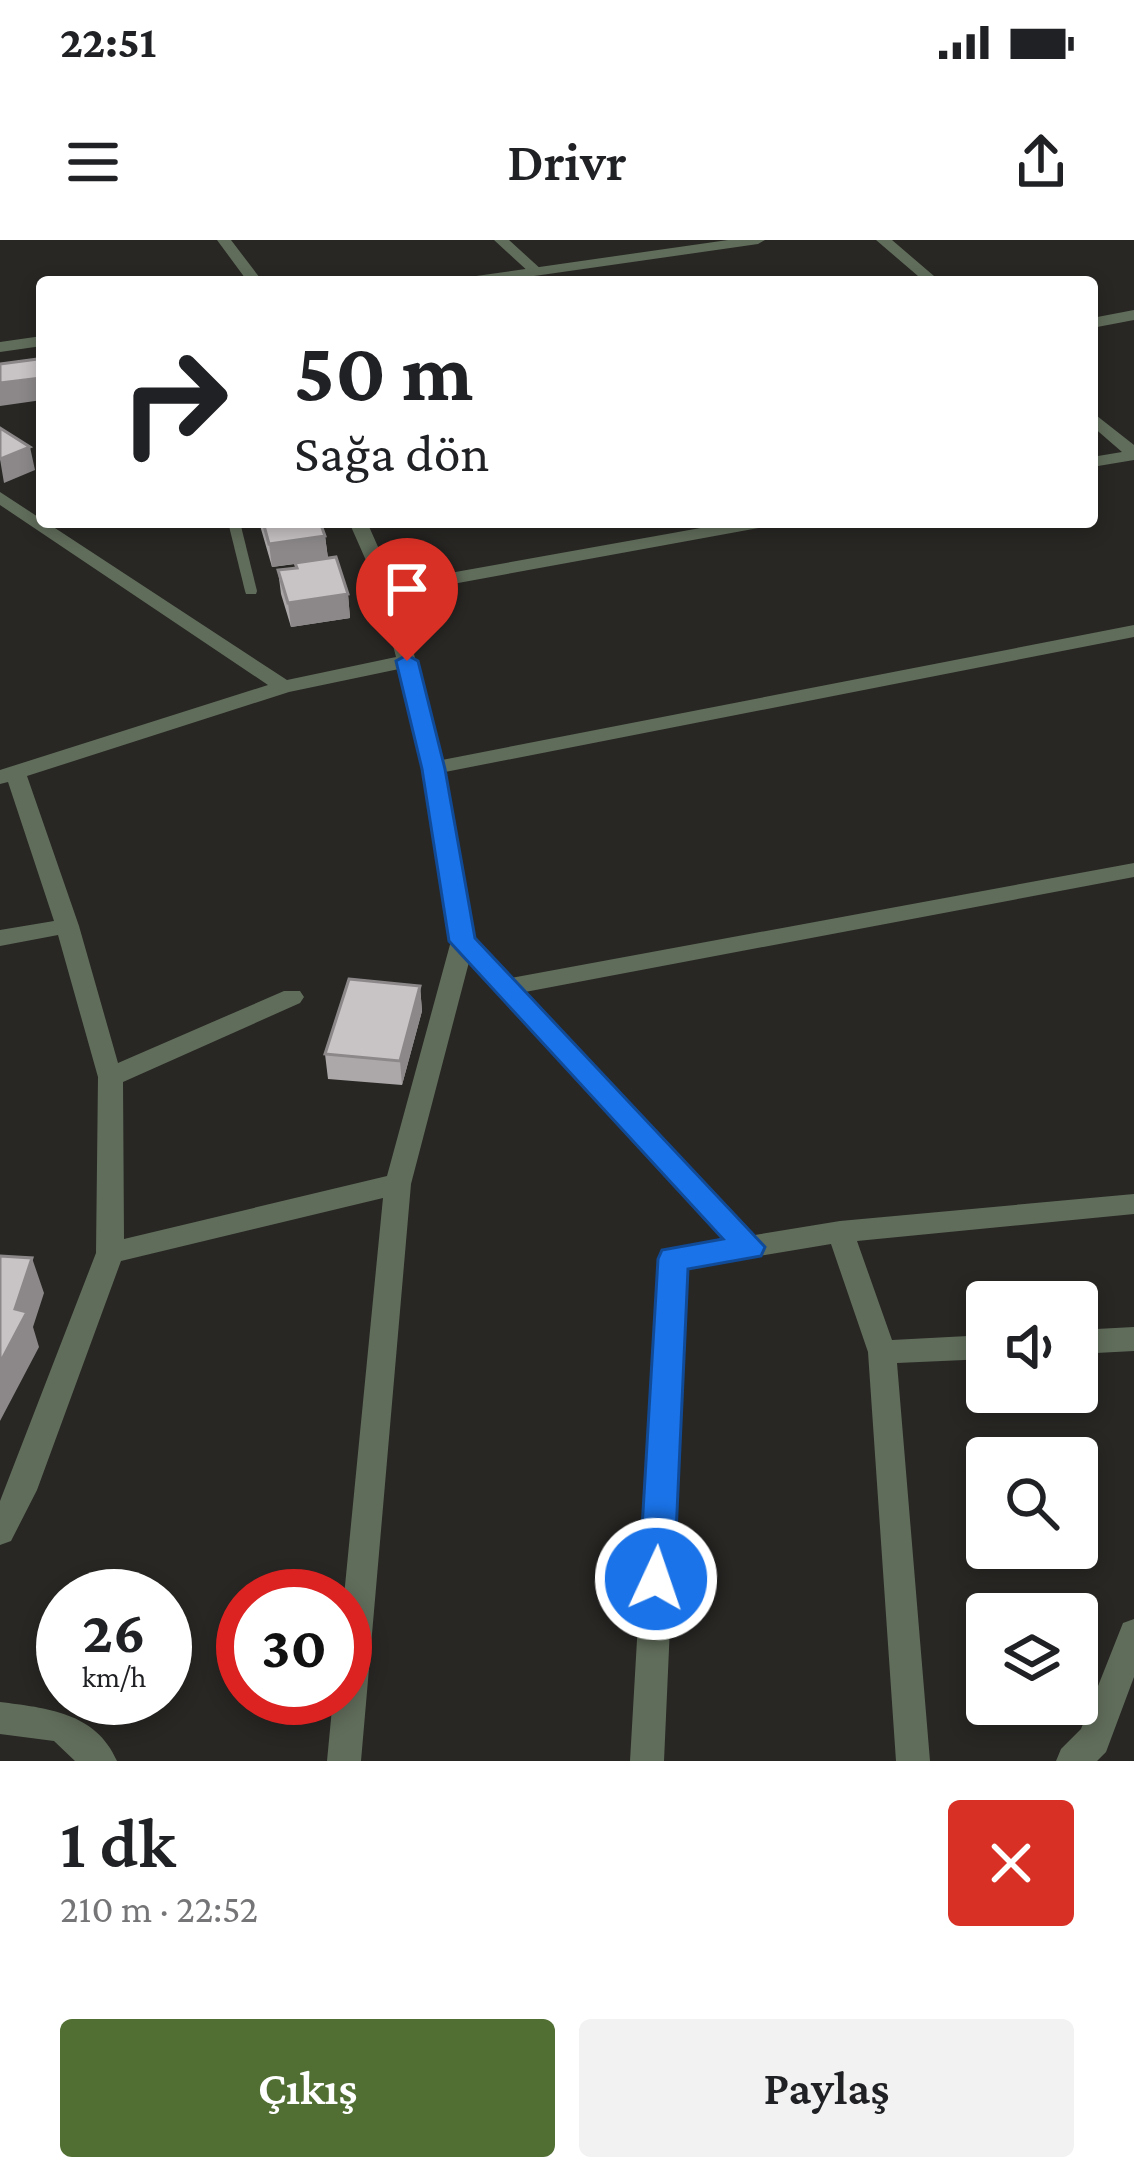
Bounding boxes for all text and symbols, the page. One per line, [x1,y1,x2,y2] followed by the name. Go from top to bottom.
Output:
[60,17,156,67] text: 22:51
[60,129,126,195] icon: menu
[1008,129,1074,195] icon: share
[507,132,627,192] text: Drivr
[96,324,252,480] icon: right
[294,325,473,418] text: 50 m
[294,423,489,483] text: Sağa dön
[356,538,458,661] pin
[374,556,440,622] icon: arrive
[966,1281,1098,1725] map controls
[966,1281,1098,1413] button: sound
[966,1437,1098,1569] button: search
[593,1516,719,1642] position arrow
[216,1569,372,1725] speed limit sign: 30
[966,1593,1098,1725] button: layers
[82,1598,146,1665] text: 26
[82,1660,146,1693] text: km/h
[948,1800,1074,1926] button: close
[60,1802,176,1882] text: 1 dk
[60,1887,258,1930] text: 210 m · 22:52
[60,2019,555,2157] button: Çıkış
[579,2019,1074,2157] button: Paylaş

